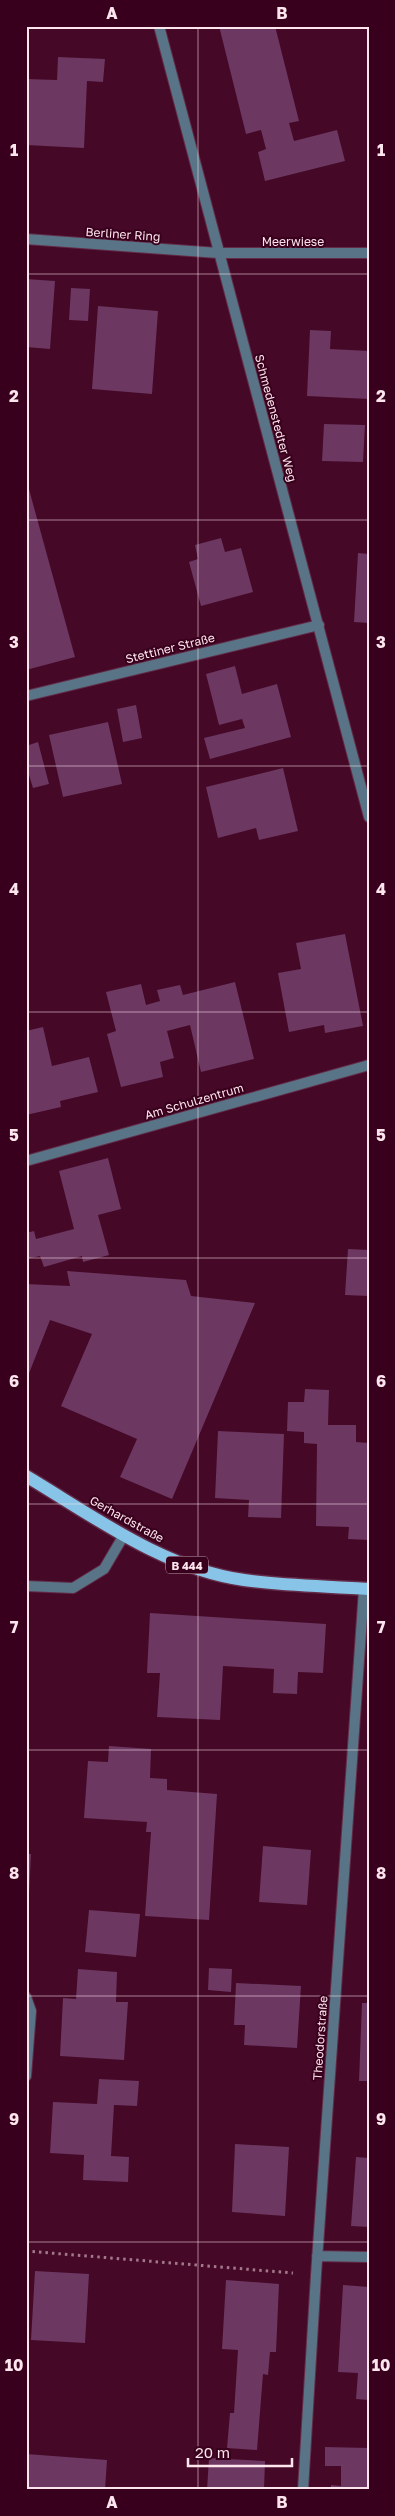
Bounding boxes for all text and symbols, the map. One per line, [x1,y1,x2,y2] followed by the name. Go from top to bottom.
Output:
[106,3,118,23] text: A
[276,3,288,23] text: B
[10,140,18,160] text: 1
[377,140,385,160] text: 1
[85,224,161,244] street label: Berliner Ring
[262,234,324,249] street label: Meerwiese
[252,353,300,483] street label: Schmedenstedter Weg
[9,386,19,406] text: 2
[376,386,386,406] text: 2
[124,630,216,666] street label: Stettiner Straße
[9,632,19,652] text: 3
[376,632,386,652] text: 3
[9,879,19,899] text: 4
[376,879,386,899] text: 4
[143,1080,245,1122] street label: Am Schulzentrum
[9,1125,19,1145] text: 5
[376,1125,386,1145] text: 5
[9,1371,19,1391] text: 6
[376,1371,386,1391] text: 6
[87,1492,167,1546] street label: Gerhardstraße
[166,1556,208,1574] road number: B 444
[10,1617,19,1637] text: 7
[377,1617,386,1637] text: 7
[9,1863,19,1883] text: 8
[376,1863,386,1883] text: 8
[310,1995,330,2081] street label: Theodorstraße
[9,2109,19,2129] text: 9
[376,2109,386,2129] text: 9
[5,2355,23,2375] text: 10
[372,2355,390,2375] text: 10
[188,2436,291,2468] scale bar
[195,2443,230,2461] text: 20 m
[106,2492,118,2512] text: A
[276,2492,288,2512] text: B

